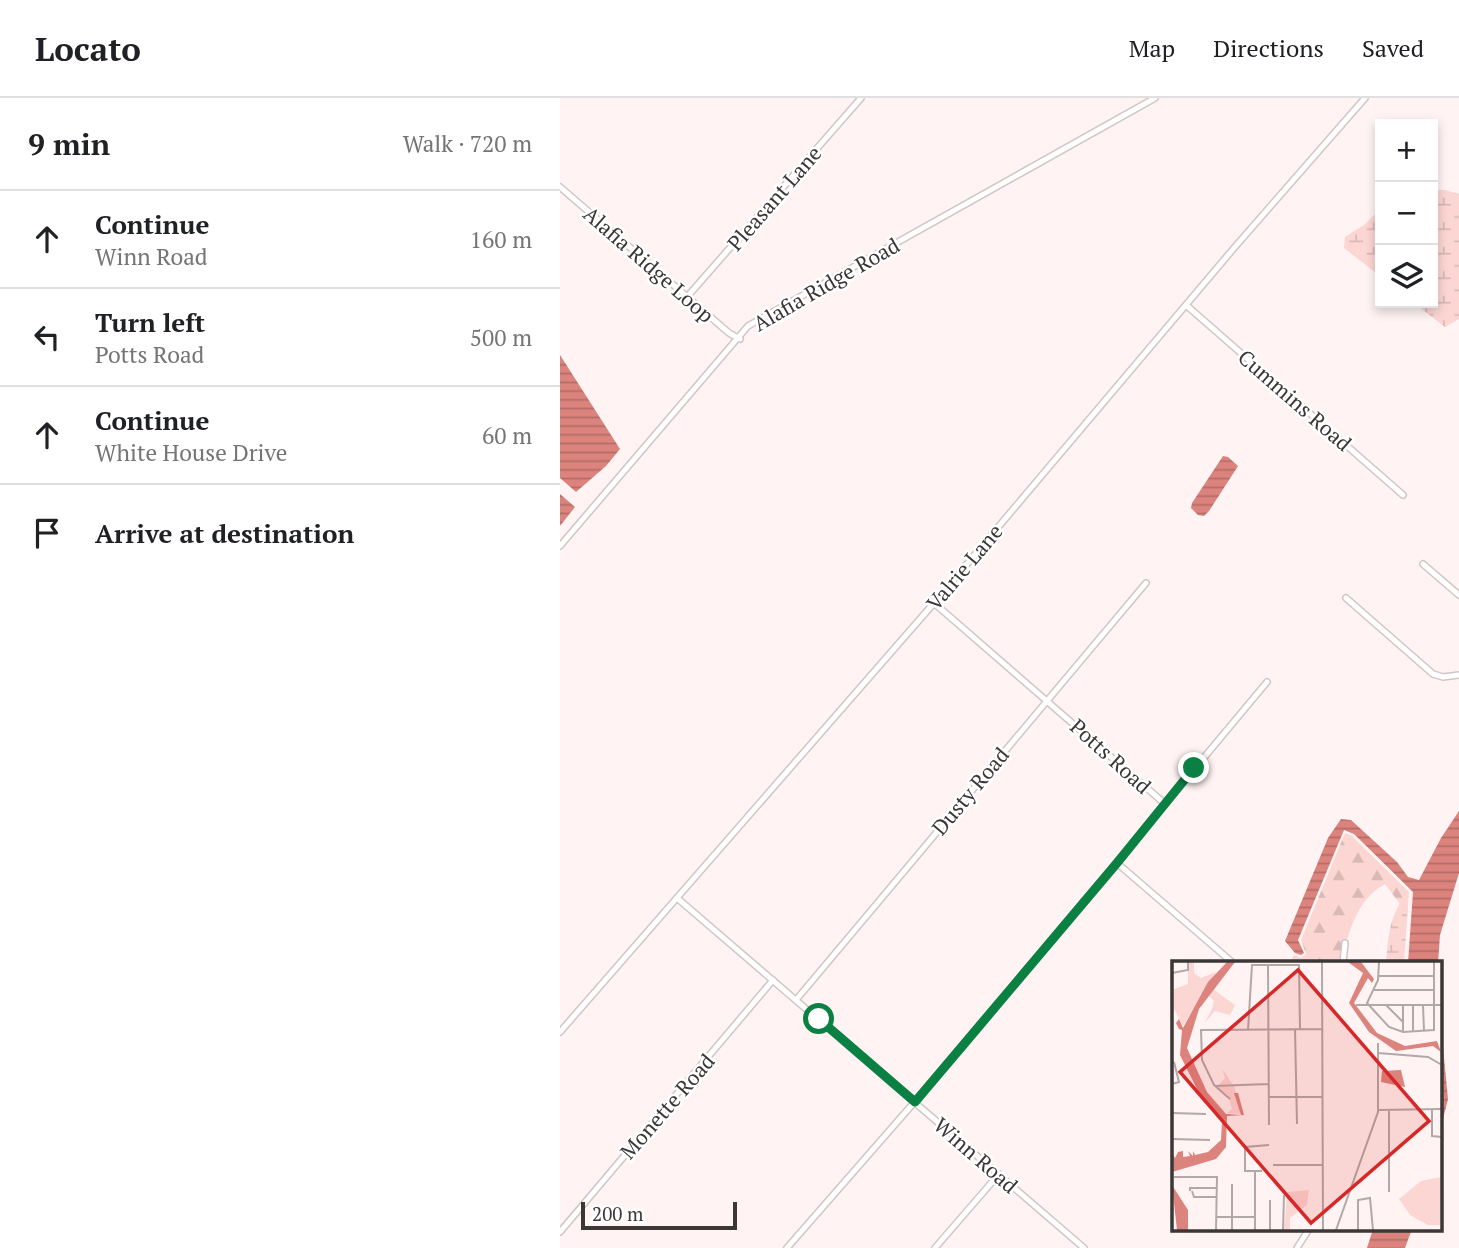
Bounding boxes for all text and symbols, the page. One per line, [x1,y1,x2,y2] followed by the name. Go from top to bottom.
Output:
[35,27,141,70] text: Locato
[1129,32,1175,64] text: Map
[1213,32,1324,64] text: Directions
[1362,32,1424,64] text: Saved
[1375,119,1438,308] map controls
[1375,119,1438,182] button: +
[28,124,110,164] text: 9 min
[403,128,532,159] text: Walk · 720 m
[721,140,827,256] street label: Pleasant Lane
[1375,182,1438,245] button: −
[578,200,720,329] street label: Alafia Ridge Loop
[95,207,209,241] text: Continue
[28,220,66,258] icon: ahead
[470,224,532,255] text: 160 m
[748,231,905,337] street label: Alafia Ridge Road
[95,241,208,272] text: Winn Road
[1375,245,1438,308] button: layers
[95,305,205,339] text: Turn left
[28,318,66,356] icon: left
[470,322,532,353] text: 500 m
[95,339,204,370] text: Potts Road
[1232,343,1358,457] street label: Cummins Road
[95,403,209,437] text: Continue
[28,416,66,454] icon: ahead
[482,420,532,451] text: 60 m
[95,437,287,468] text: White House Drive
[28,514,66,552] icon: arrive
[95,516,354,550] text: Arrive at destination
[920,518,1008,616] street label: Valrie Lane
[1065,712,1158,800] street label: Potts Road
[925,741,1015,841] street label: Dusty Road
[1178,752,1209,783] route end
[1172,961,1441,1230] inset map
[803,1003,834,1034] route start
[613,1047,721,1165] street label: Monette Road
[928,1111,1024,1200] street label: Winn Road
[581,1199,737,1231] scale bar
[592,1201,643,1226] text: 200 m

